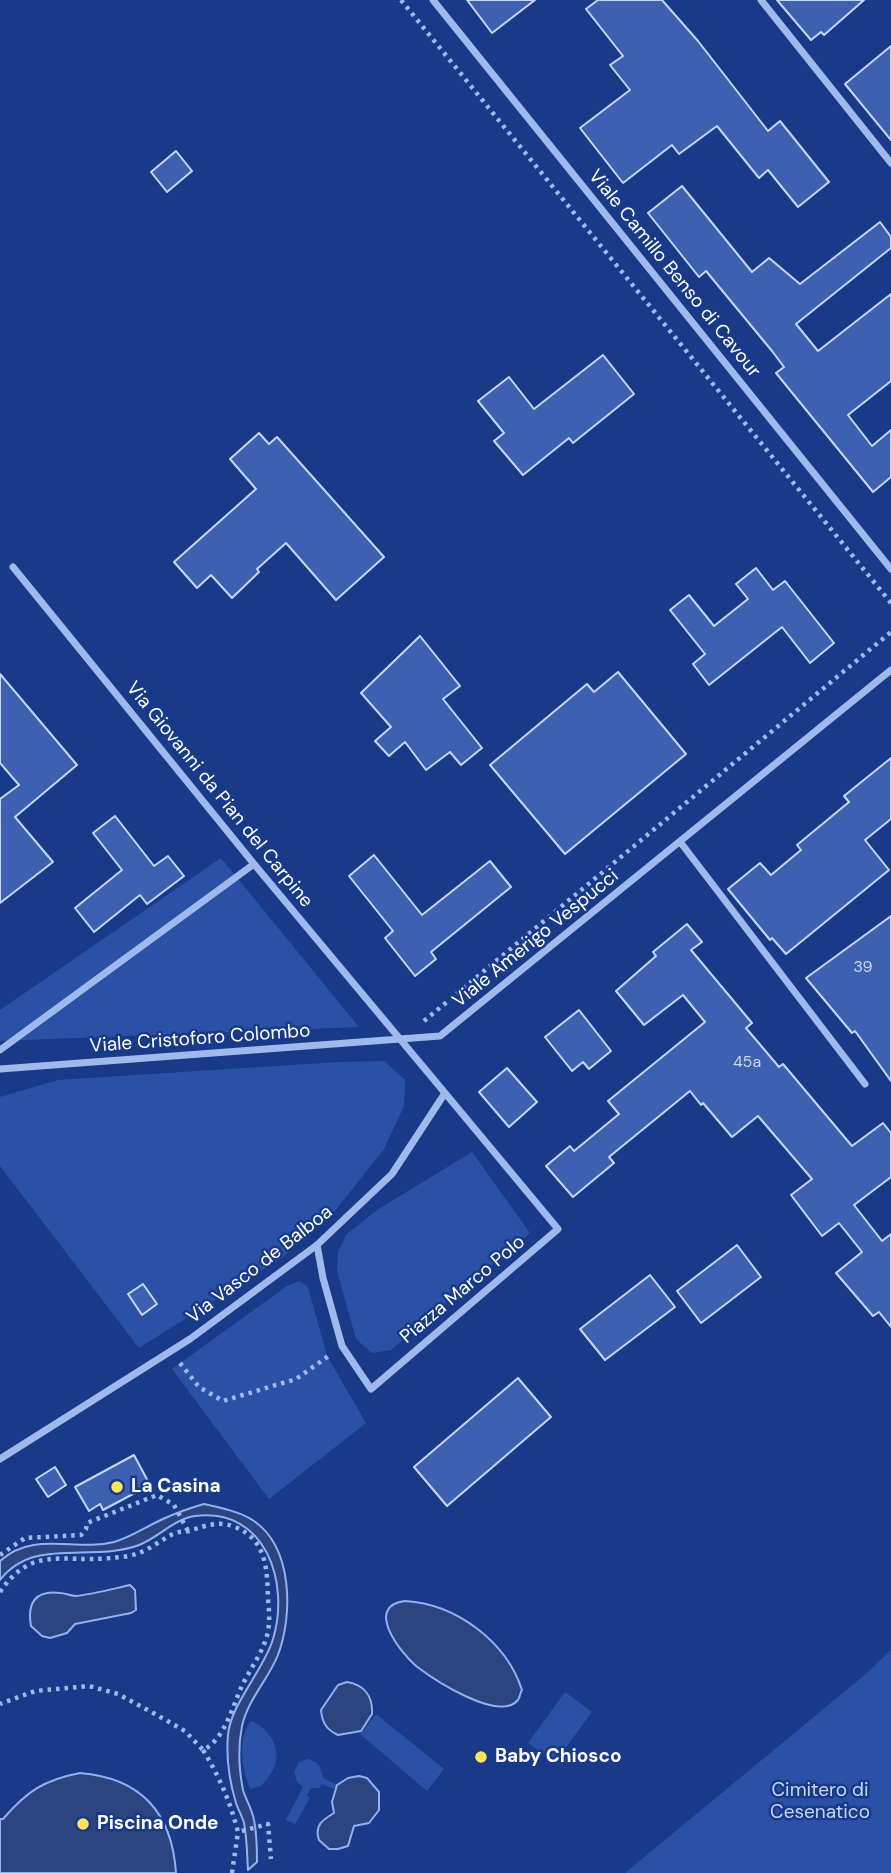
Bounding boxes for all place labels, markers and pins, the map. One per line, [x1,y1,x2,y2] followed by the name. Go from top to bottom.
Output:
[131,1476,221,1498] place label: La Casina
[109,1479,125,1495] marker: La Casina
[495,1746,622,1768] place label: Baby Chiosco
[473,1749,489,1765] marker: Baby Chiosco
[97,1813,219,1835] place label: Piscina Onde
[75,1816,91,1832] marker: Piscina Onde

